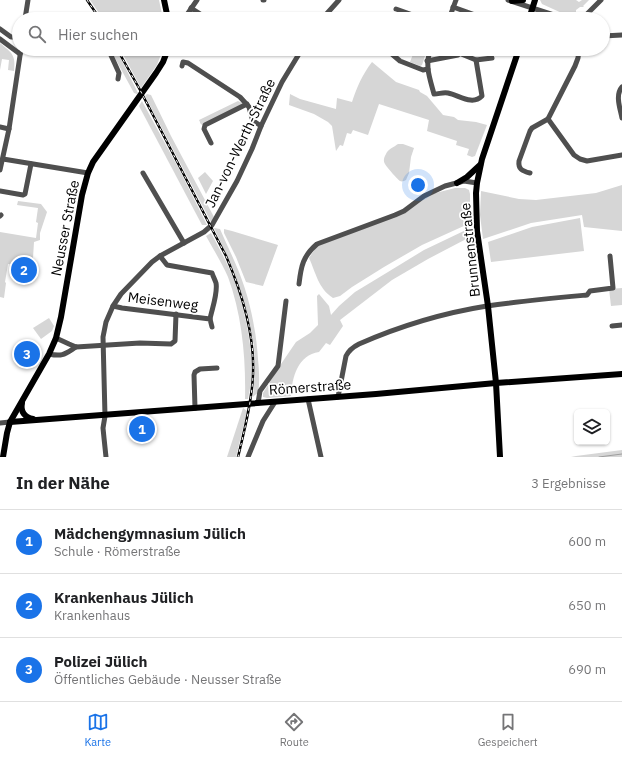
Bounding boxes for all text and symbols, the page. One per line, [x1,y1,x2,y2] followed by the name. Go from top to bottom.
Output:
[12,12,610,56] search box
[26,23,48,45] icon: search
[58,25,138,44] text: Hier suchen
[201,75,279,211] street label: Jan-von-Werth-Straße
[408,175,428,195] your location
[47,178,83,278] street label: Neusser Straße
[456,202,484,298] street label: Brunnenstraße
[11,255,37,285] pin: 2
[127,288,200,314] street label: Meisenweg
[14,339,40,369] pin: 3
[268,375,352,399] street label: Römerstraße
[574,409,610,445] map controls
[574,409,610,445] button: layers
[129,414,155,444] pin: 1
[16,472,110,494] text: In der Nähe
[531,475,606,492] text: 3 Ergebnisse
[54,524,246,543] text: Mädchengymnasium Jülich
[25,533,33,550] text: 1
[568,533,606,550] text: 600 m
[54,543,181,560] text: Schule · Römerstraße
[54,588,194,607] text: Krankenhaus Jülich
[25,597,33,614] text: 2
[568,597,606,614] text: 650 m
[54,607,130,624] text: Krankenhaus
[54,652,148,671] text: Polizei Jülich
[25,661,33,678] text: 3
[568,661,606,678] text: 690 m
[54,671,282,688] text: Öffentliches Gebäude · Neusser Straße
[84,711,111,749] tab: Karte
[280,711,309,749] tab: Route
[478,711,538,749] tab: Gespeichert

